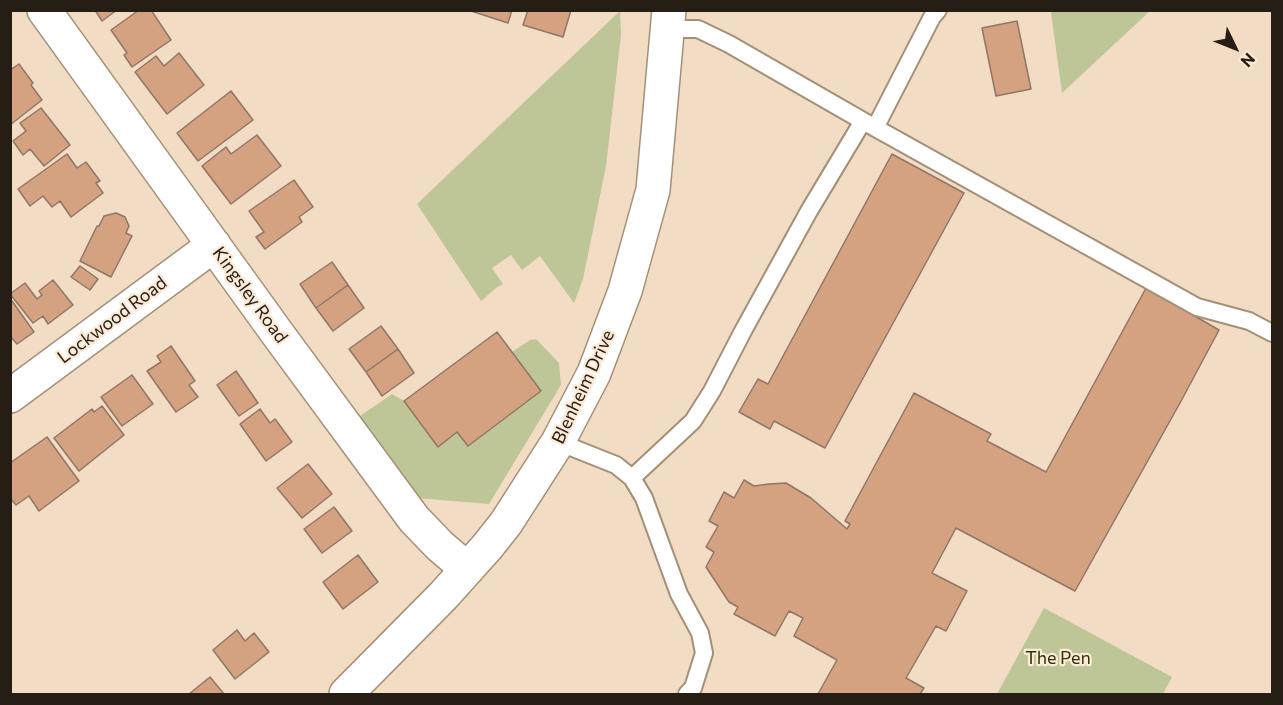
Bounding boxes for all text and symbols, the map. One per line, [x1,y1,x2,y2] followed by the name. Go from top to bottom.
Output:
[1205,18,1265,78] north arrow
[1237,50,1260,71] text: N
[208,243,292,347] street label: Kingsley Road
[53,272,171,368] street label: Lockwood Road
[547,327,619,447] street label: Blenheim Drive
[1025,647,1091,669] park label: The Pen

